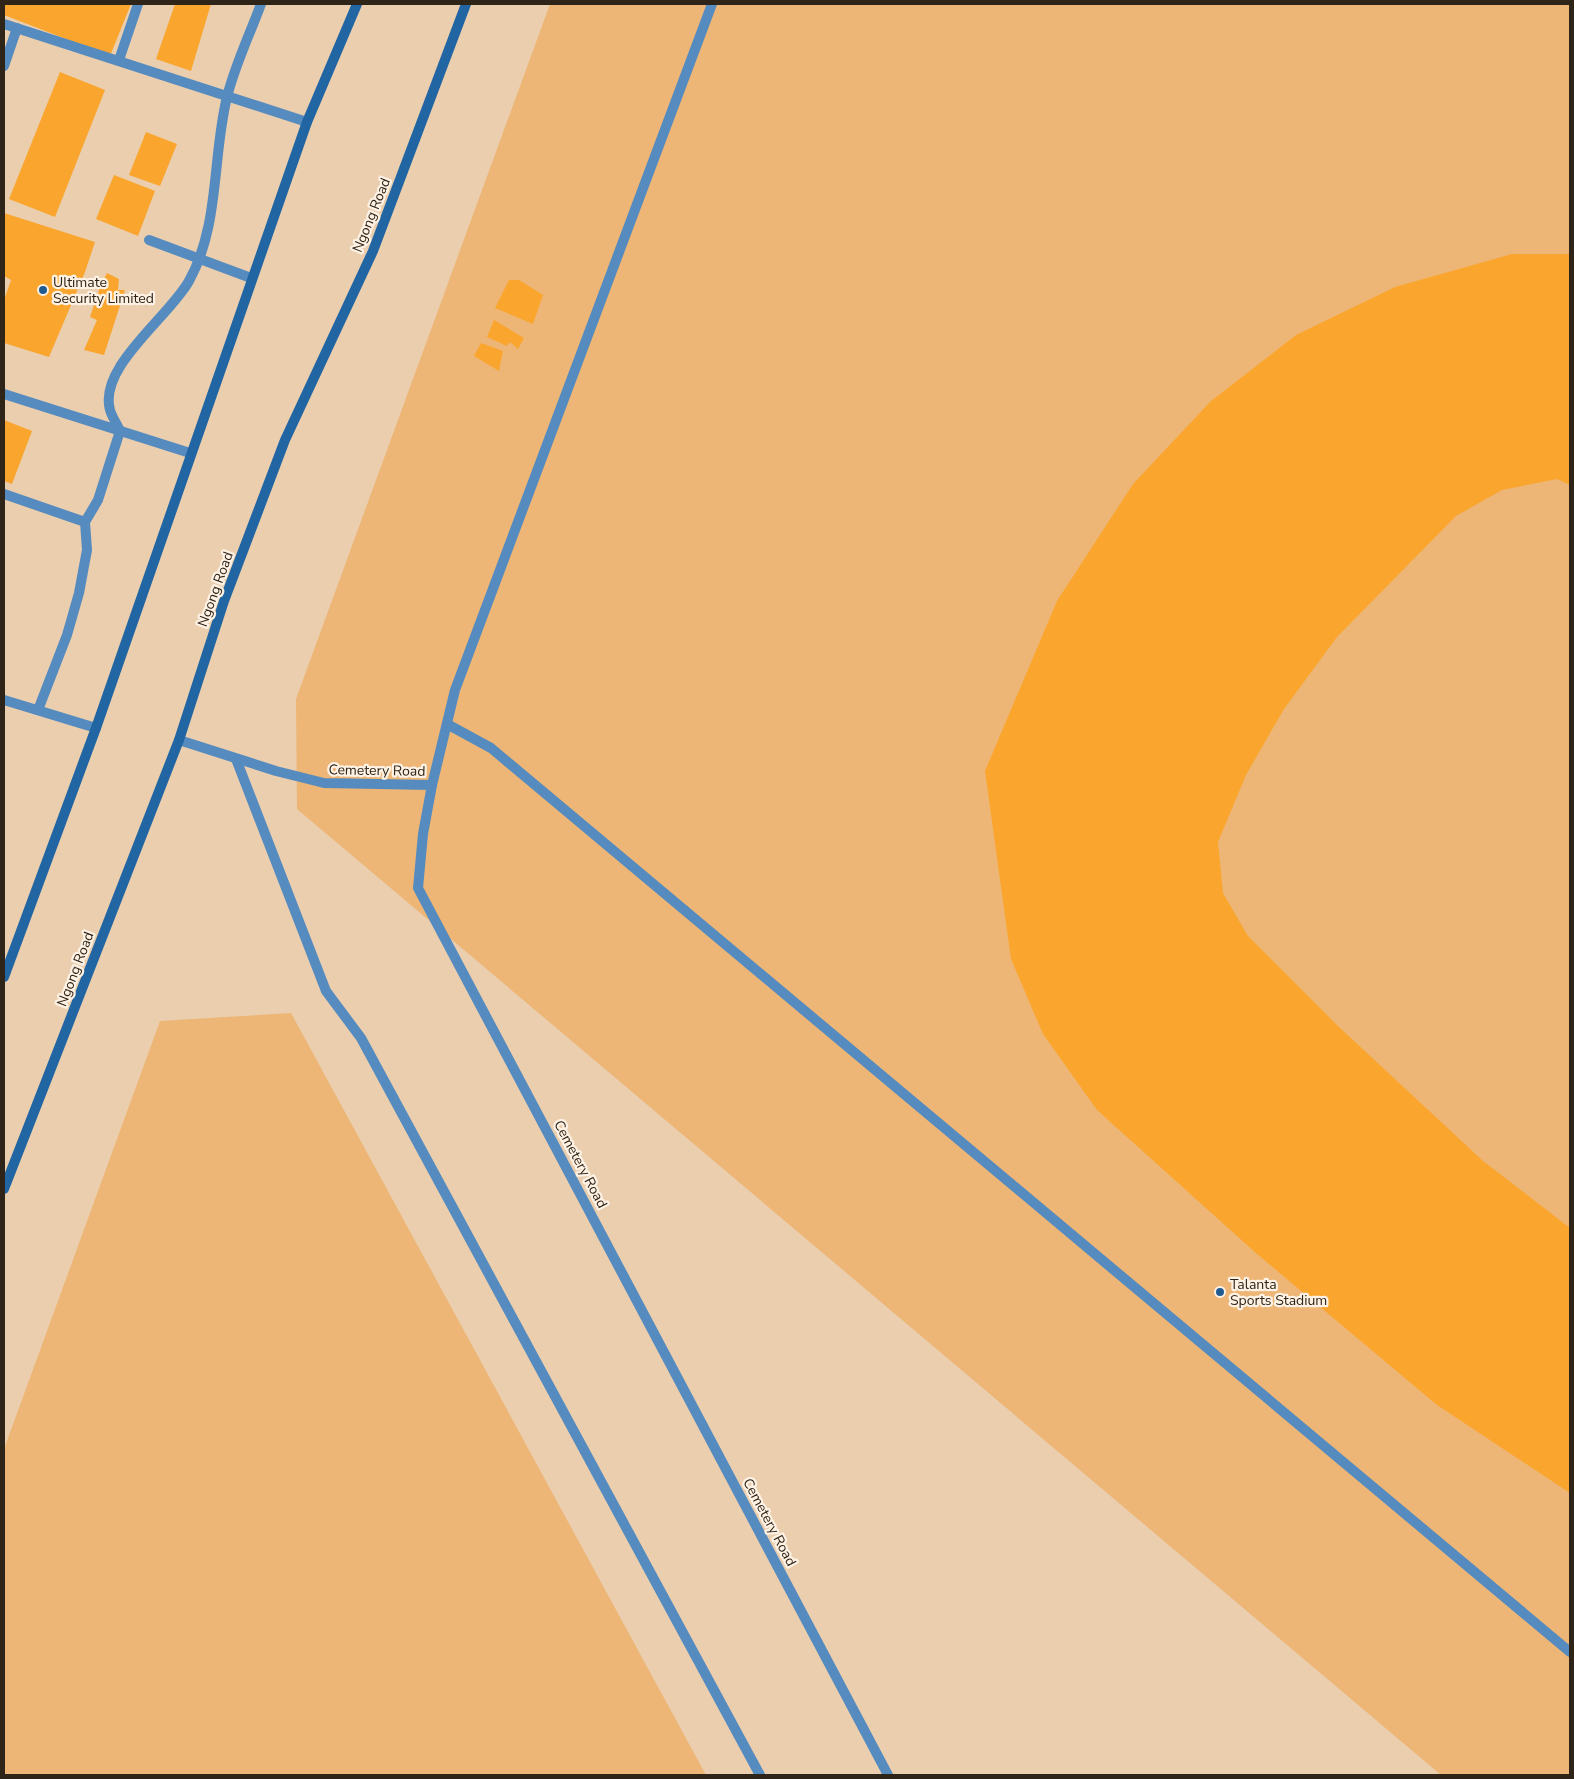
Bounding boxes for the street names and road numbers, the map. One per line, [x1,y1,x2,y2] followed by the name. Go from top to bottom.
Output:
[348,175,395,255] street label: Ngong Road
[193,549,238,629] street label: Ngong Road
[328,760,426,781] street label: Cemetery Road
[52,929,98,1009] street label: Ngong Road
[549,1117,612,1211] street label: Cemetery Road
[738,1475,801,1569] street label: Cemetery Road

